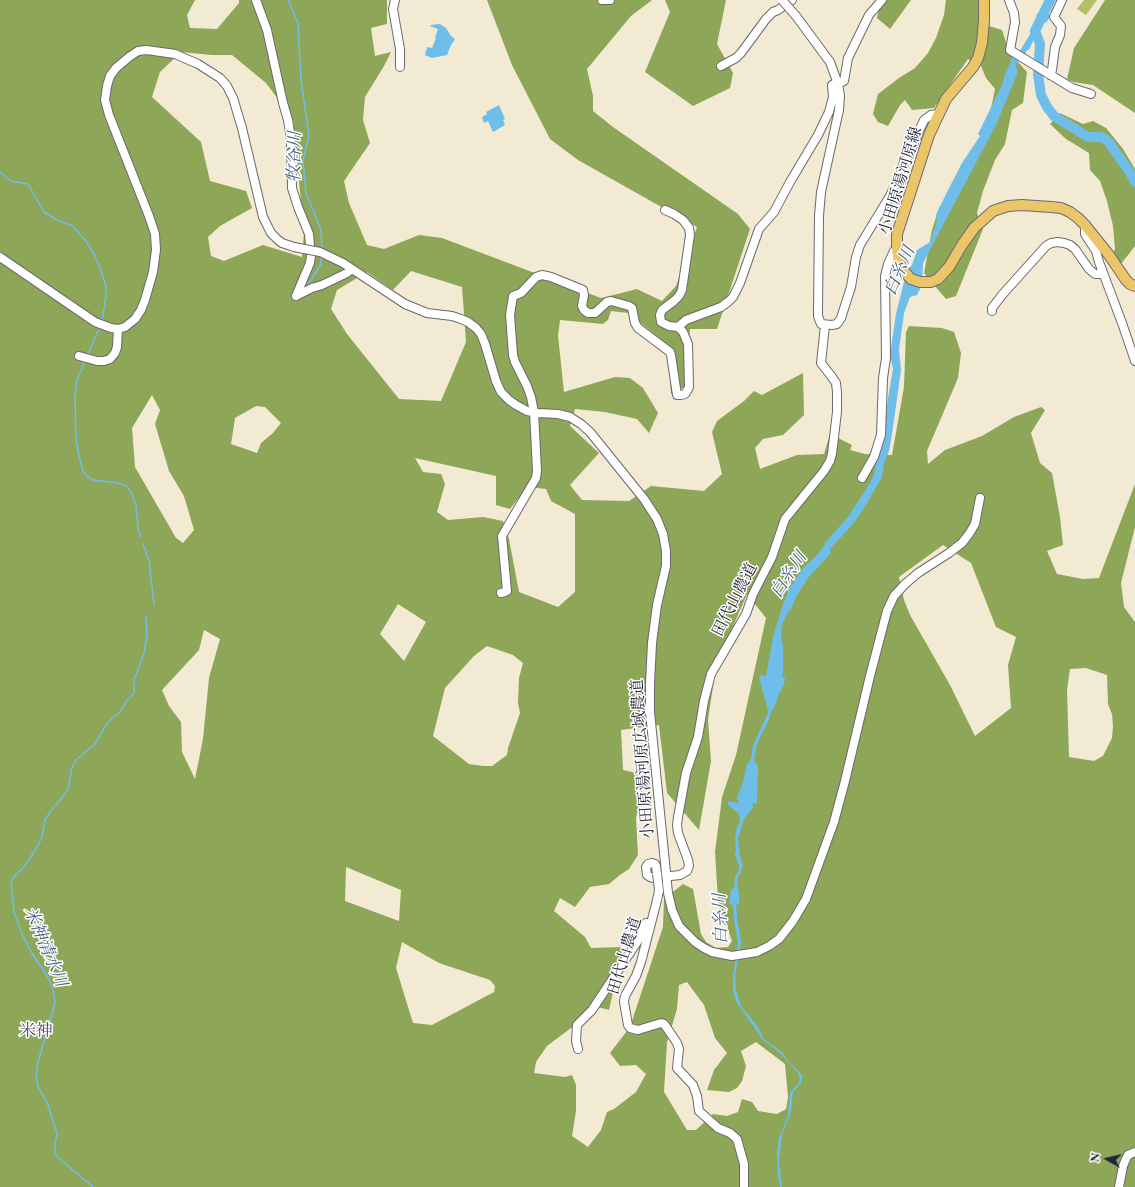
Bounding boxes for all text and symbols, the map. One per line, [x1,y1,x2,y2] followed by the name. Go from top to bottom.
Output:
[875,125,927,237] street label: 小田原湯河原線
[284,131,306,183] water label: 牧谷川
[880,244,920,298] water label: 白糸川
[767,548,811,602] water label: 白糸川
[708,560,762,640] street label: 田代山農道
[628,679,658,839] street label: 小田原湯河原広域農道
[710,893,732,945] water label: 白糸川
[19,904,71,990] water label: 米神清水川
[604,915,646,997] street label: 田代山農道
[19,1021,53,1041] district label: 米神
[1087,1139,1127,1179] north arrow
[1088,1152,1103,1163] text: N

